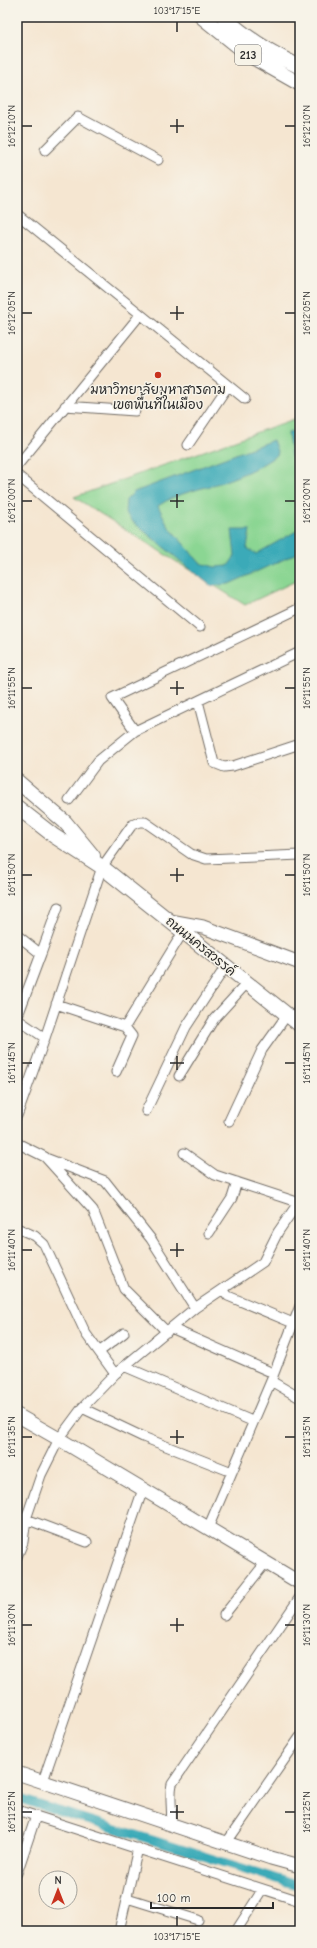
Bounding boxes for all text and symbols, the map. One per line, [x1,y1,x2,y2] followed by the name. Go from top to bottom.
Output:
[154,5,200,17] text: 103°17'15"E
[235,45,261,65] road number: 213
[6,105,18,147] text: 16°12'10"N
[301,105,313,147] text: 16°12'10"N
[6,291,18,335] text: 16°12'05"N
[301,291,313,335] text: 16°12'05"N
[153,370,163,380] marker: มหาวิทยาลัยมหาสารคาม เขตพื้นที่ในเมือง
[90,382,226,412] place label: มหาวิทยาลัยมหาสารคาม เขตพื้นที่ในเมือง
[6,479,18,523] text: 16°12'00"N
[301,479,313,523] text: 16°12'00"N
[6,667,18,709] text: 16°11'55"N
[301,667,313,709] text: 16°11'55"N
[6,854,18,896] text: 16°11'50"N
[301,854,313,896] text: 16°11'50"N
[163,912,240,979] street label: ถนนนครสวรรค์
[6,1042,18,1084] text: 16°11'45"N
[301,1042,313,1084] text: 16°11'45"N
[6,1229,18,1271] text: 16°11'40"N
[301,1229,313,1271] text: 16°11'40"N
[6,1416,18,1458] text: 16°11'35"N
[301,1416,313,1458] text: 16°11'35"N
[6,1604,18,1646] text: 16°11'30"N
[301,1604,313,1646] text: 16°11'30"N
[6,1791,18,1833] text: 16°11'25"N
[301,1791,313,1833] text: 16°11'25"N
[38,1870,78,1910] north arrow
[54,1874,62,1887] text: N
[151,1884,273,1910] scale bar
[157,1891,190,1905] text: 100 m
[154,1931,200,1943] text: 103°17'15"E

